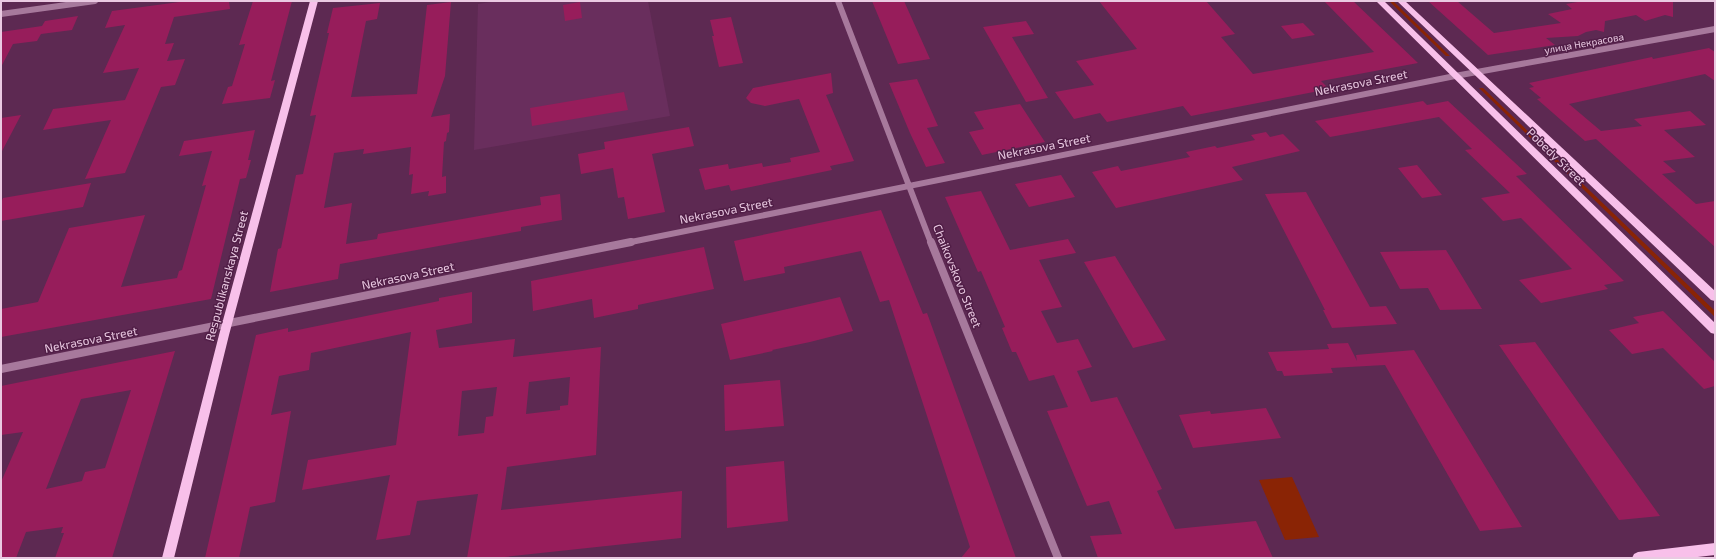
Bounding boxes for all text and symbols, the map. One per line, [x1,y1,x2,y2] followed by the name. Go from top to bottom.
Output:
[1543,30,1625,57] street label: улица Некрасова
[1313,66,1409,98] street label: Nekrasova Street
[1524,125,1589,188] street label: Pobedy Street
[996,130,1092,162] street label: Nekrasova Street
[678,194,774,226] street label: Nekrasova Street
[202,209,250,342] street label: Respublikanskaya Street
[931,222,985,330] street label: Chaikovskovo Street
[360,258,456,292] street label: Nekrasova Street
[43,323,139,355] street label: Nekrasova Street

